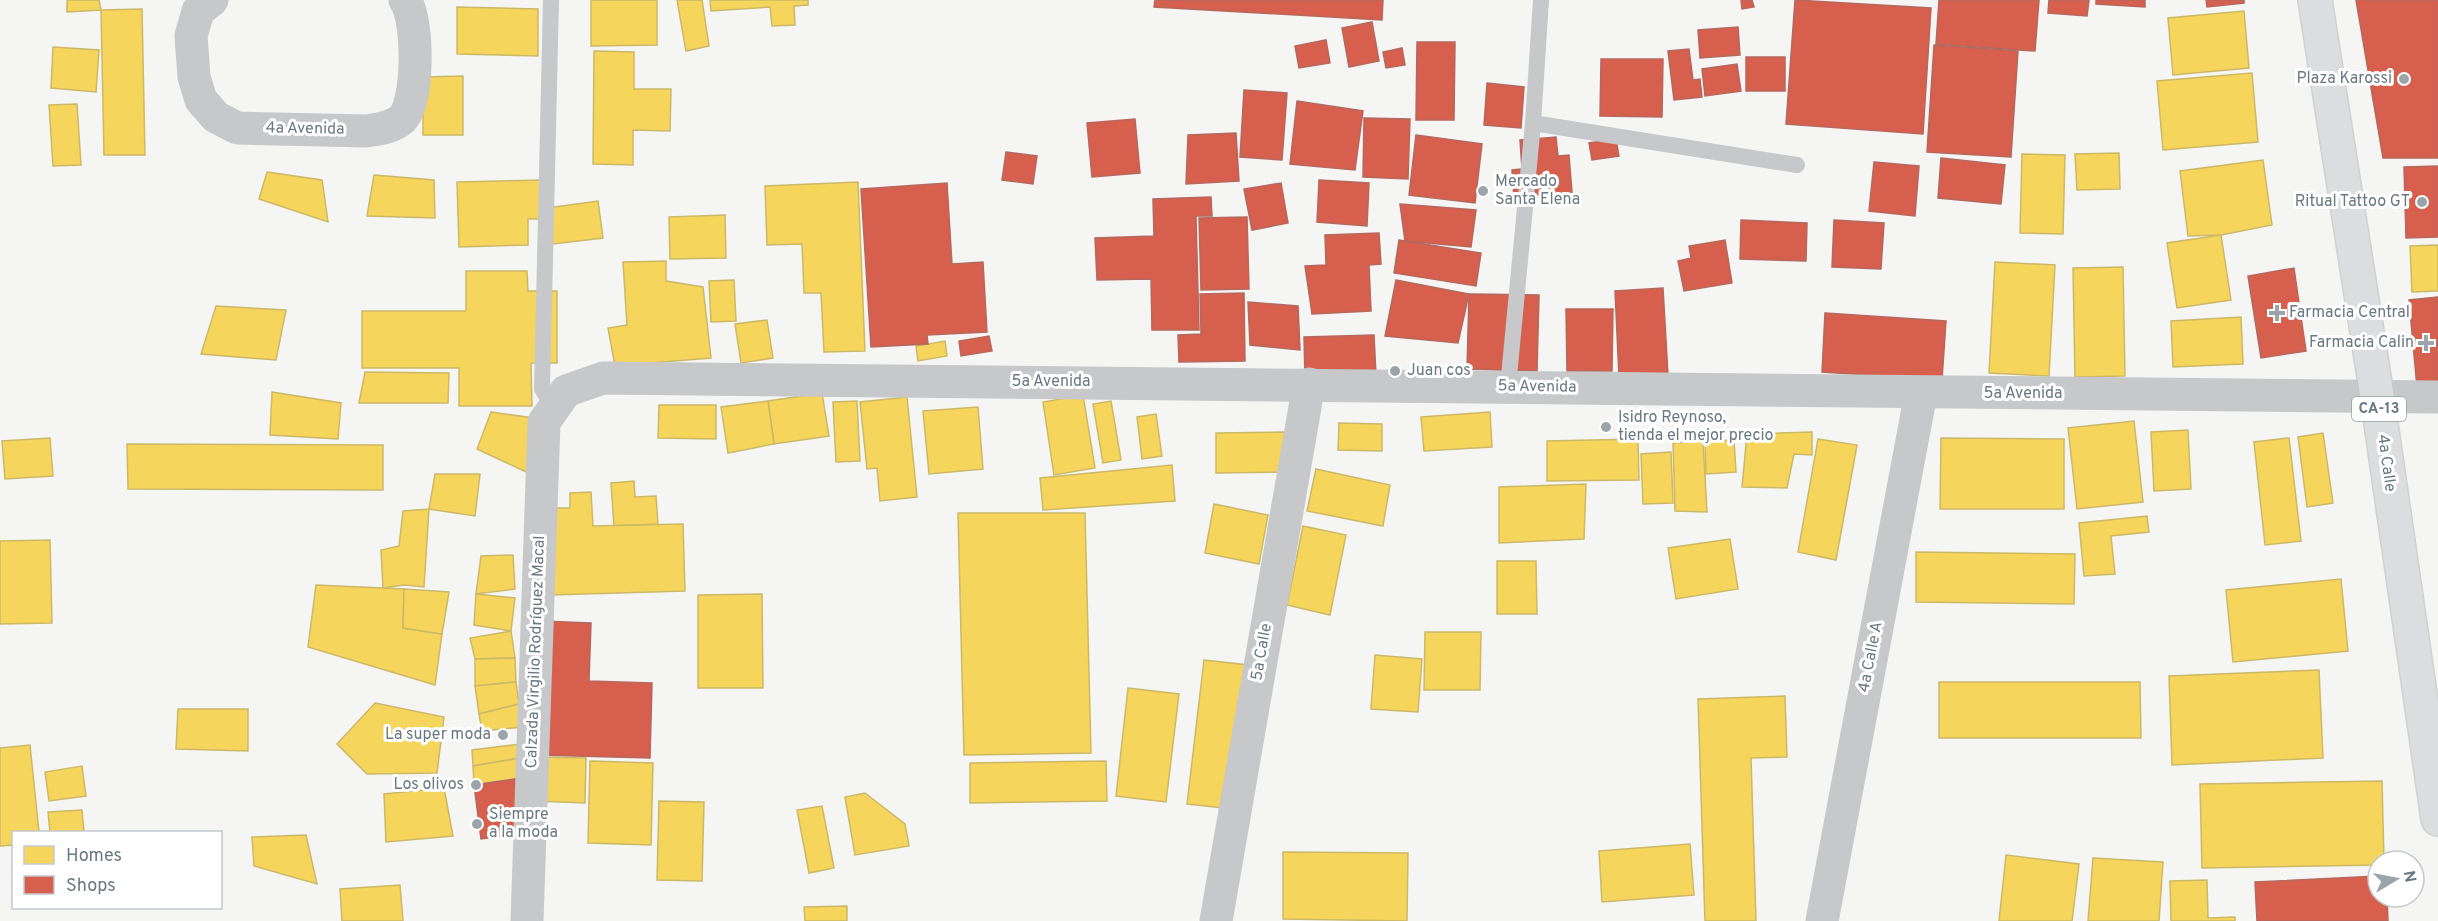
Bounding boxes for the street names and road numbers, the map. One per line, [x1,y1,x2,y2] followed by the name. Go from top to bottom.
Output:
[265,118,345,140] street label: 4a Avenida
[1012,372,1090,392] street label: 5a Avenida
[1497,376,1577,398] street label: 5a Avenida
[1984,384,2062,404] street label: 5a Avenida
[2352,397,2406,421] road number: CA-13
[2372,433,2400,493] street label: 4a Calle
[522,535,550,769] street label: Calzada Virgilio Rodríguez Macal
[1854,620,1888,694] street label: 4a Calle A
[1247,622,1277,682] street label: 5a Calle

